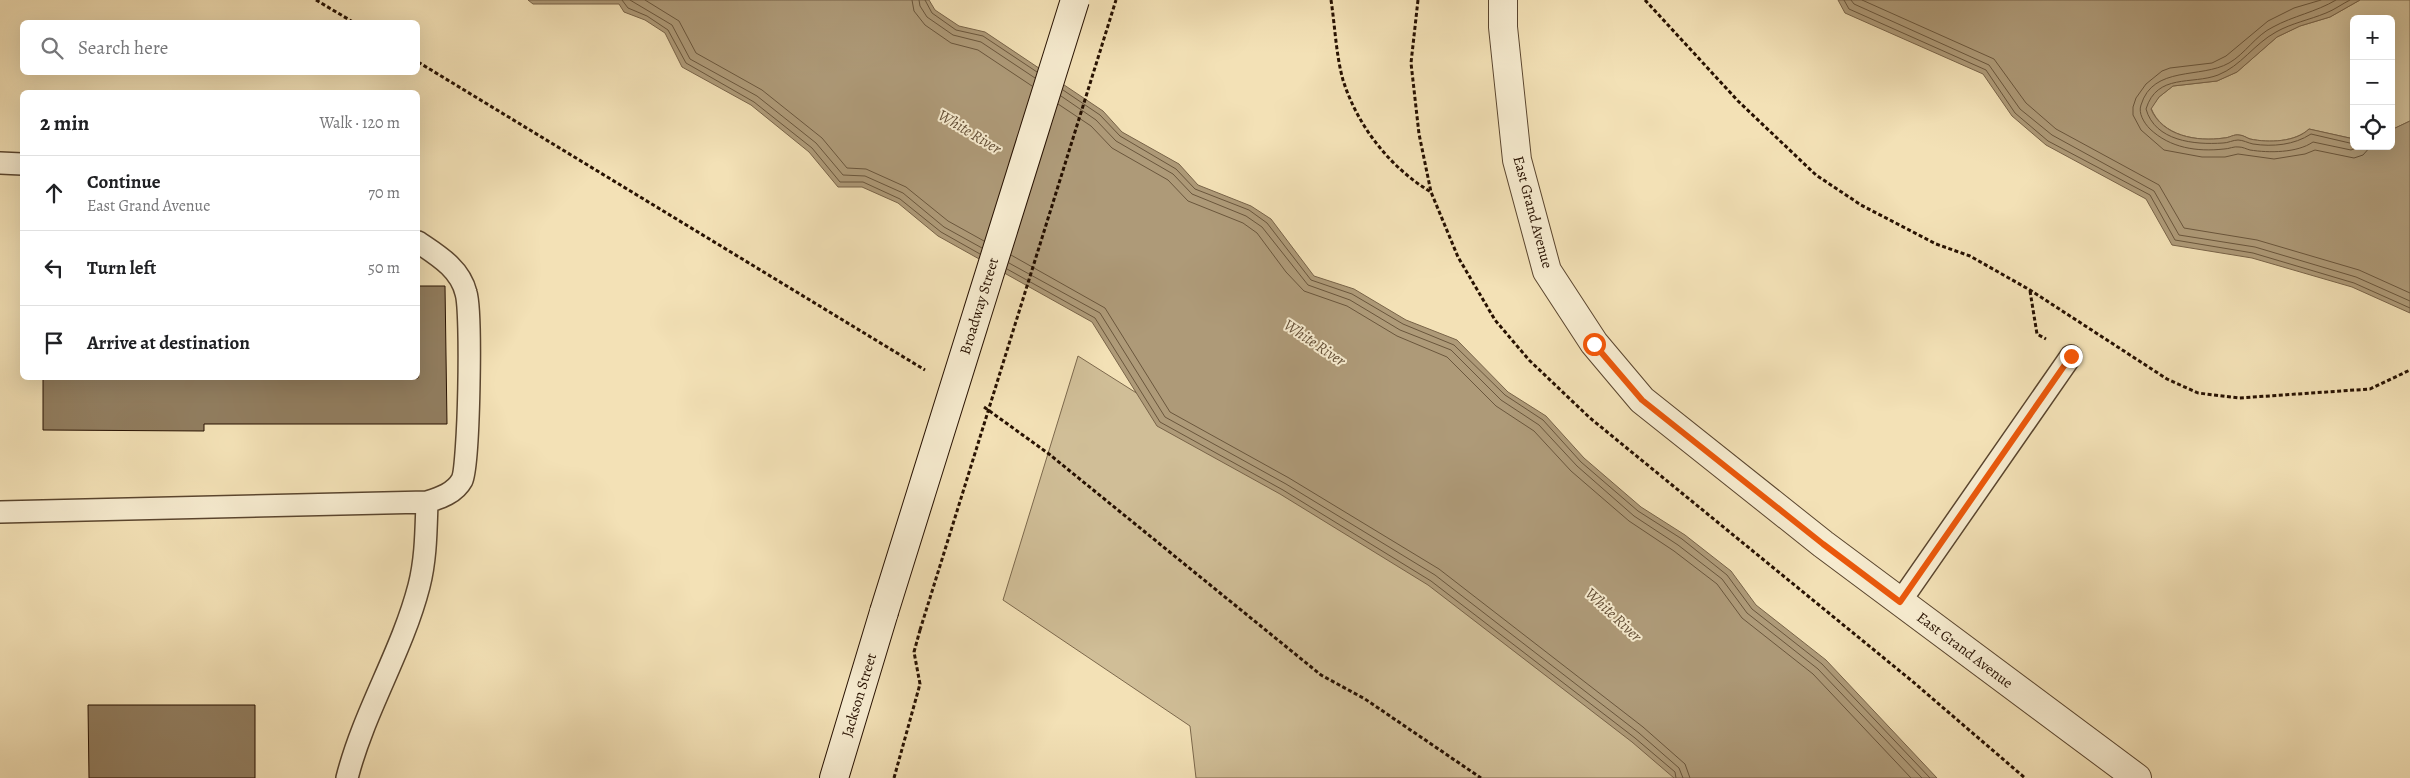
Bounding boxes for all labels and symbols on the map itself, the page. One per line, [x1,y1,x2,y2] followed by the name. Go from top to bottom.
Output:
[934,104,1006,160] water label: White River
[1508,154,1558,271] street label: East Grand Avenue
[955,255,1003,357] street label: Broadway Street
[1279,314,1350,372] water label: White River
[1583,333,1606,356] route start
[2060,345,2083,368] route end
[1580,583,1647,647] water label: White River
[1913,607,2017,693] street label: East Grand Avenue
[837,651,881,739] street label: Jackson Street

